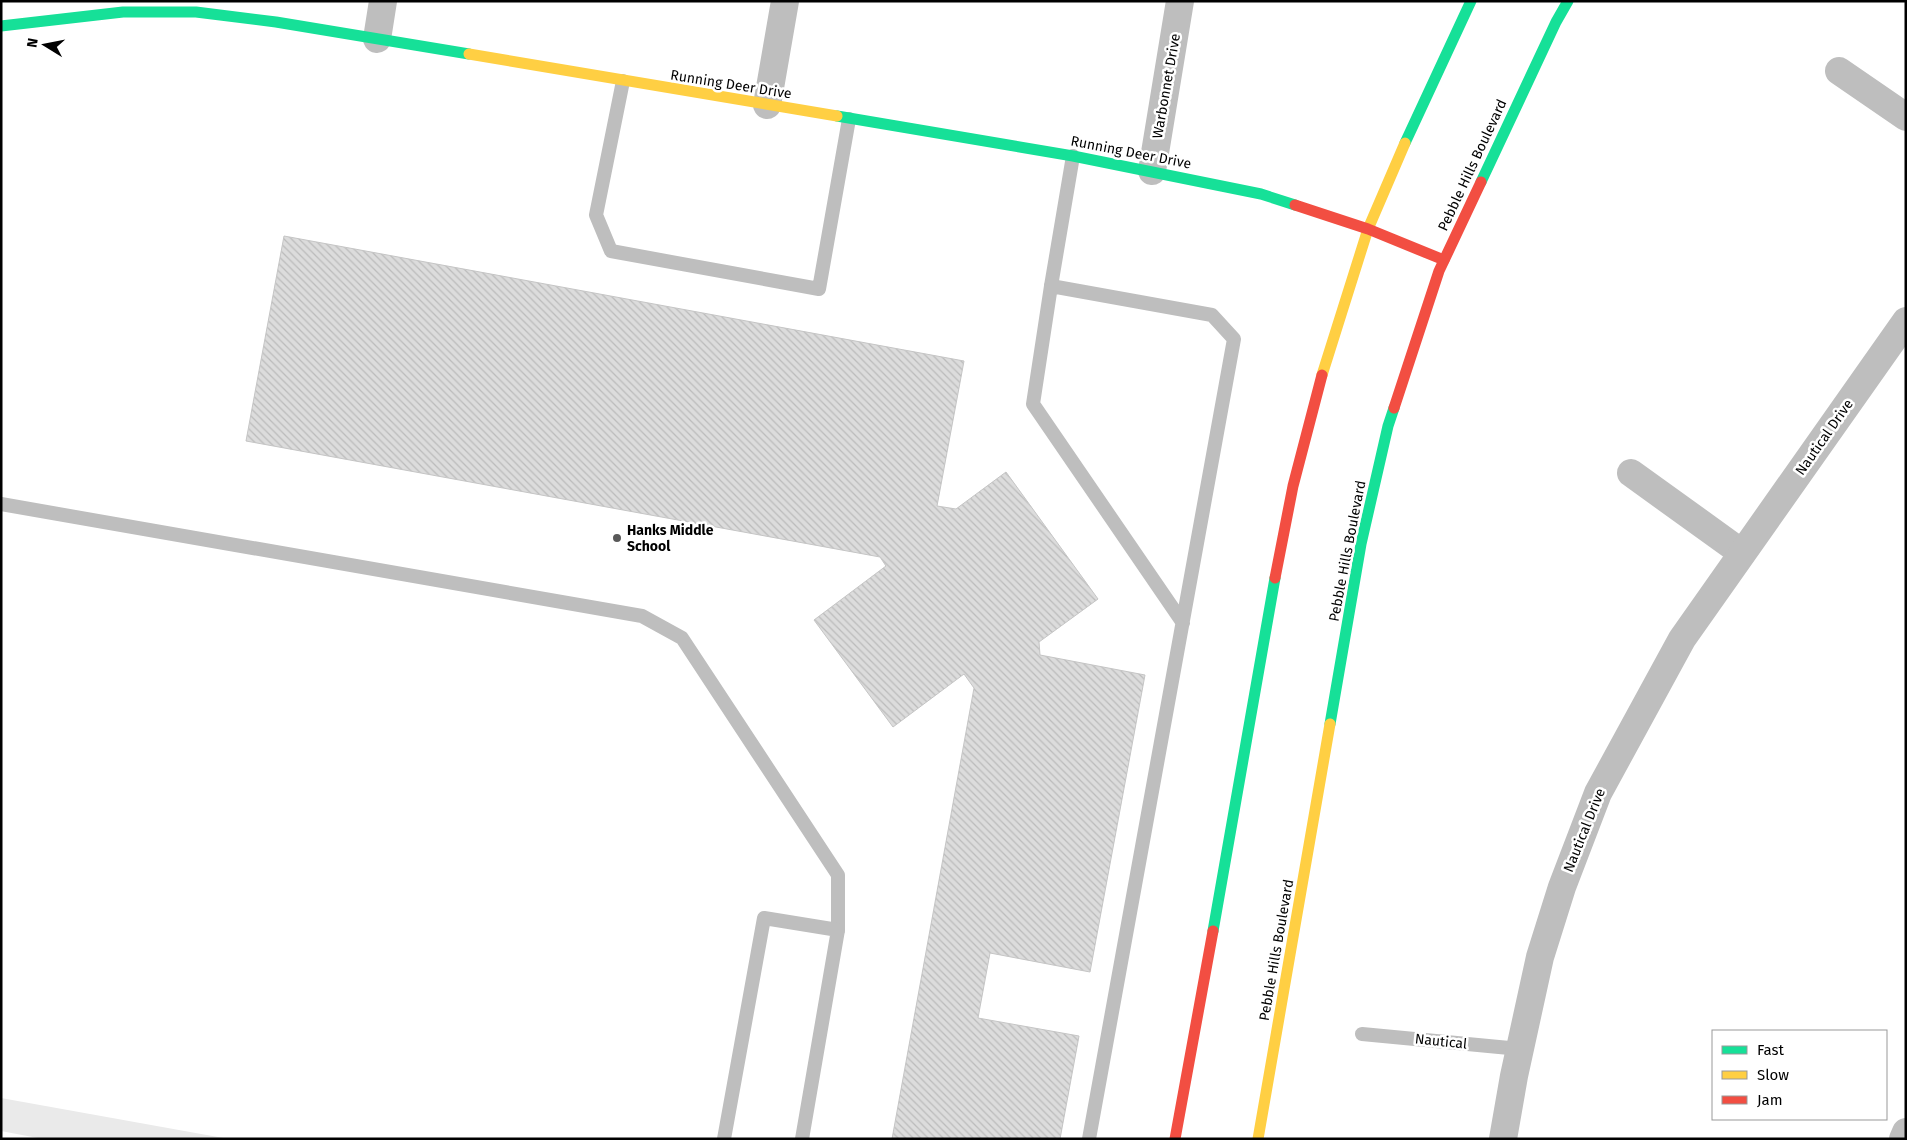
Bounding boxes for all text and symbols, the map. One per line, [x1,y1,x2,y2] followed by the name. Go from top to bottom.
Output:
[20,20,70,70] north arrow
[1149,32,1184,140] street label: Warbonnet Drive
[24,37,42,49] text: N
[669,67,793,102] street label: Running Deer Drive
[1434,97,1510,234] street label: Pebble Hills Boulevard
[1069,132,1193,173] street label: Running Deer Drive
[1792,396,1857,479] street label: Nautical Drive
[1325,479,1370,623] street label: Pebble Hills Boulevard
[627,522,714,555] place label: Hanks Middle School
[611,532,623,544] marker: Hanks Middle School
[1560,786,1609,875] street label: Nautical Drive
[1256,878,1297,1022] street label: Pebble Hills Boulevard
[1414,1030,1468,1053] street label: Nautical
[1712,1030,1887,1120] legend
[1757,1041,1784,1059] text: Fast
[1757,1066,1789,1084] text: Slow
[1757,1091,1783,1109] text: Jam

